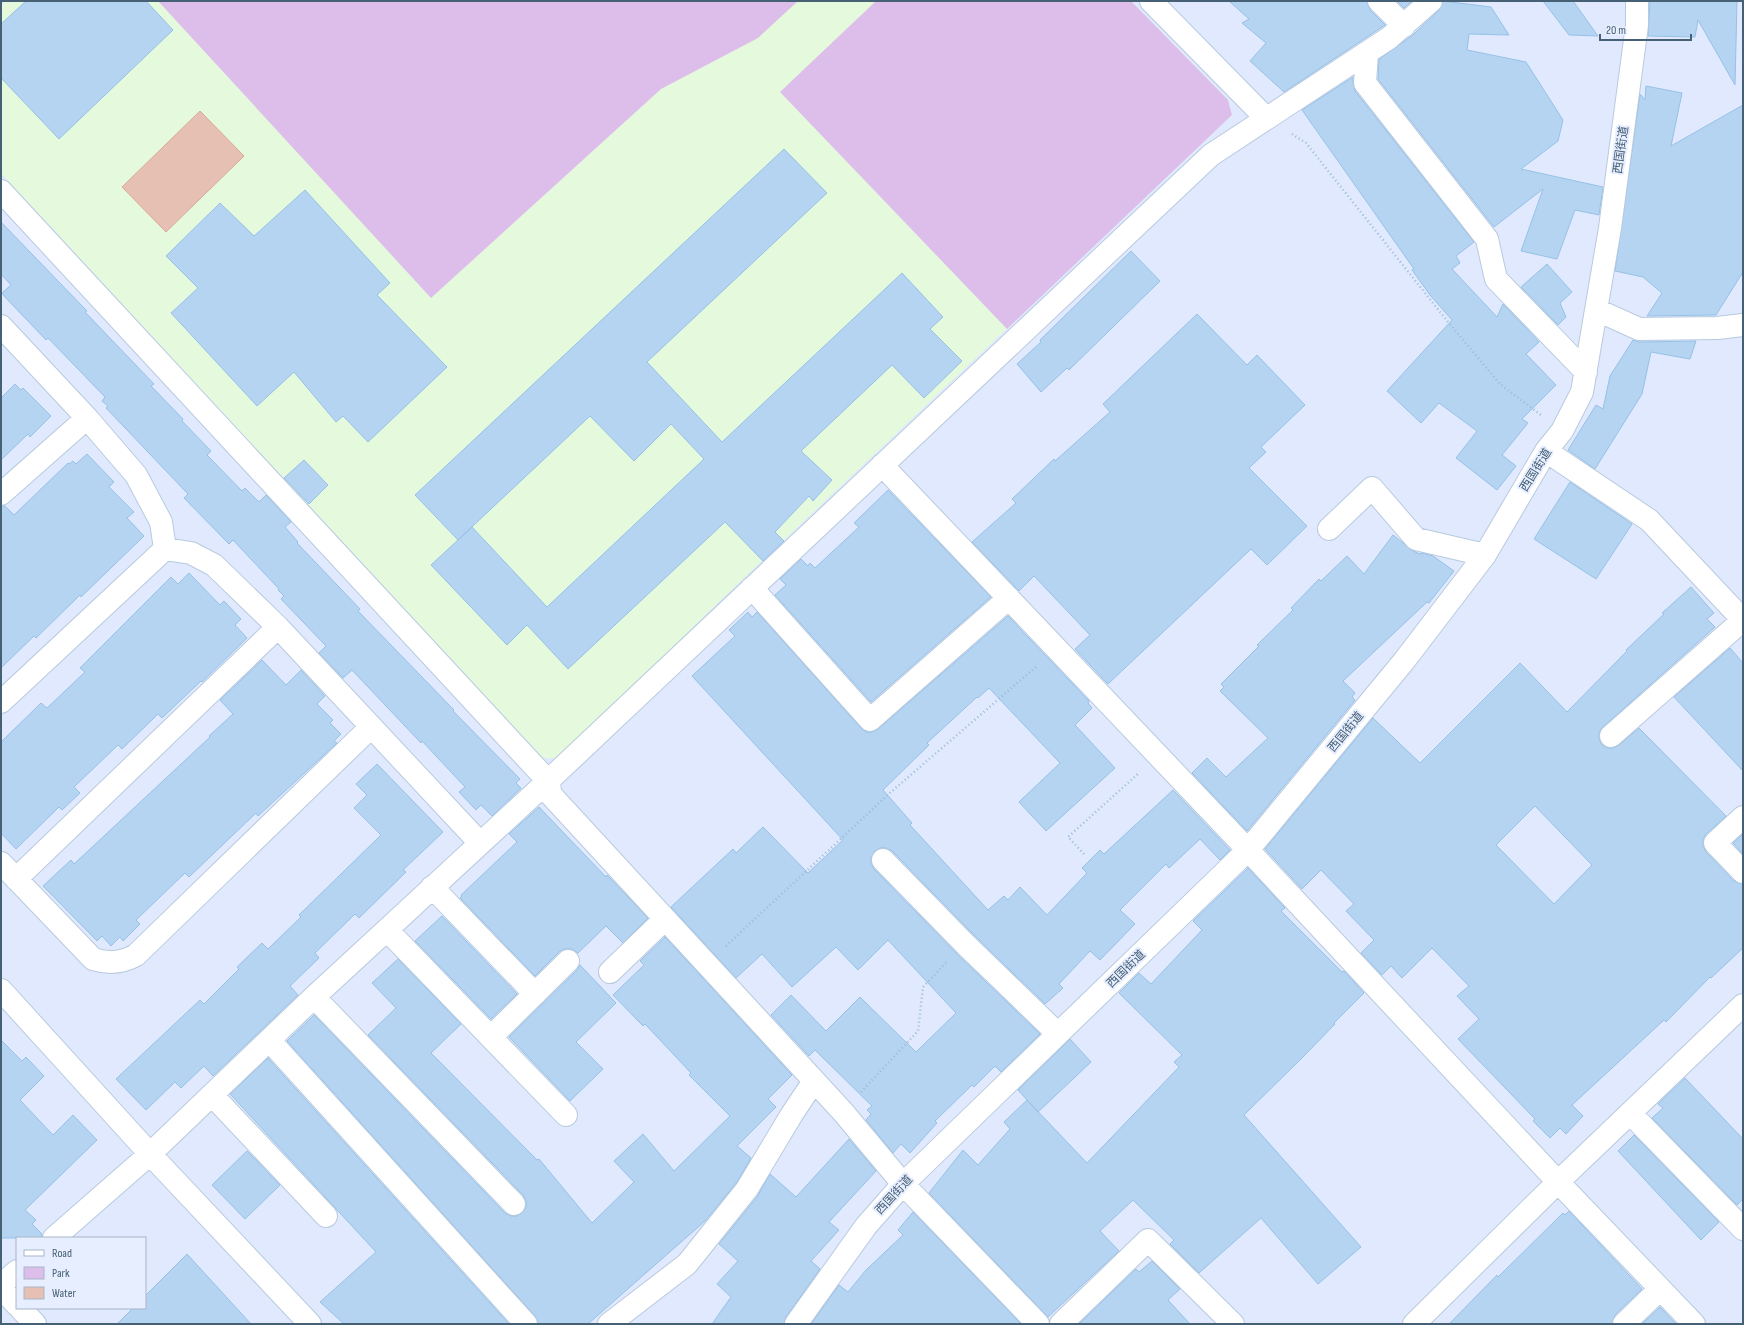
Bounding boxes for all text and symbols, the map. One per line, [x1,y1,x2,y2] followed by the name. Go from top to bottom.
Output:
[1600,16,1691,42] scale bar
[1606,23,1626,38] text: 20 m
[1610,125,1632,175] street label: 西国街道
[1517,446,1555,494] street label: 西国街道
[1325,709,1367,755] street label: 西国街道
[1104,947,1148,991] street label: 西国街道
[872,1172,916,1218] street label: 西国街道
[16,1237,146,1309] legend
[52,1246,72,1261] text: Road
[52,1266,70,1281] text: Park
[52,1286,76,1301] text: Water

